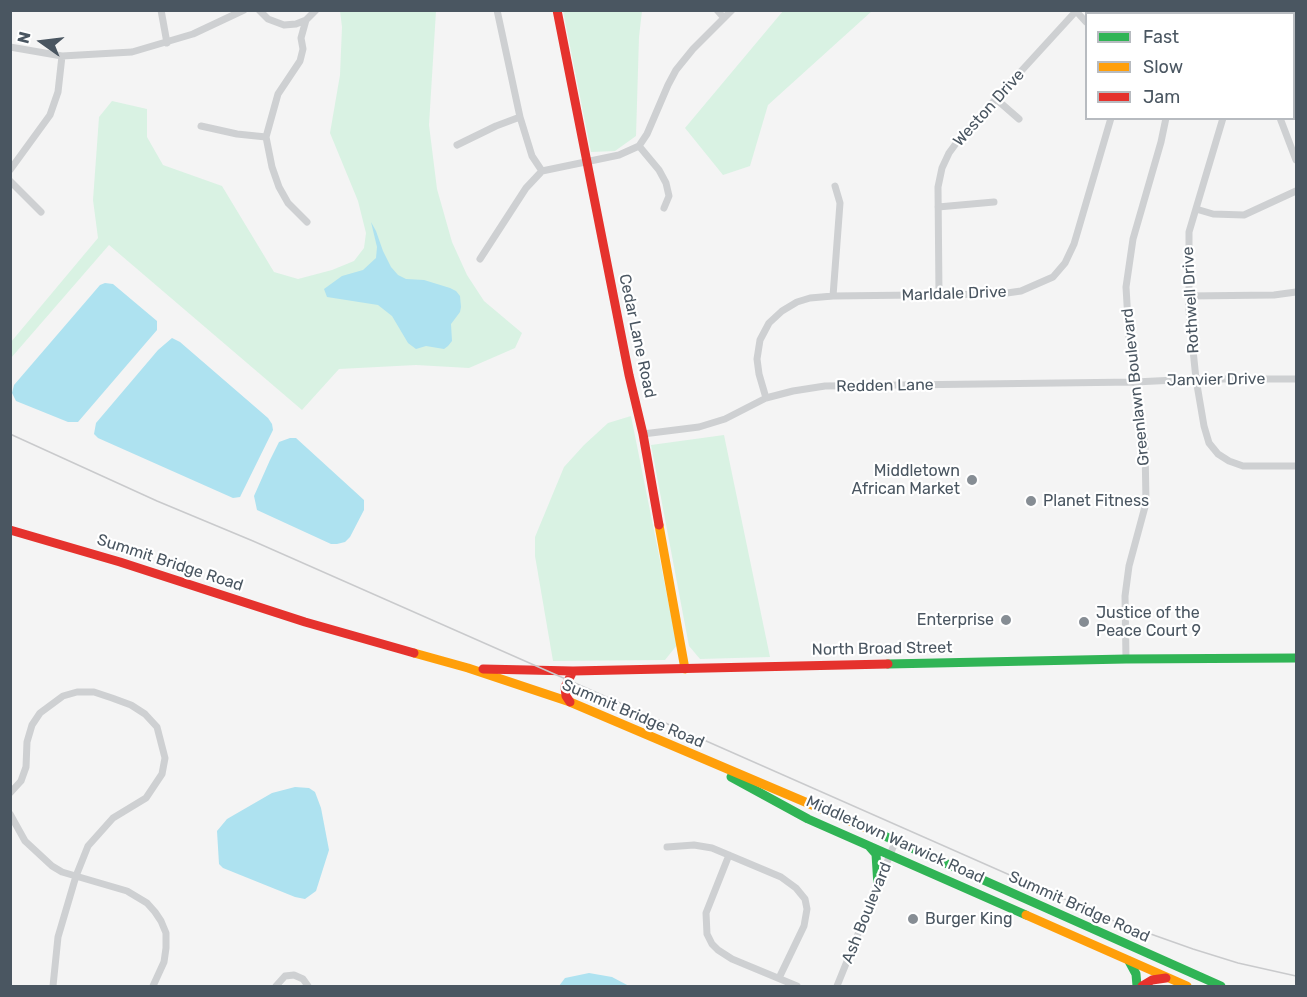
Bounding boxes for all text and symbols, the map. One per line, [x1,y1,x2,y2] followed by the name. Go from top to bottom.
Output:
[12,12,72,72] north arrow
[1085,12,1295,120] legend
[1143,26,1179,48] text: Fast
[13,30,35,45] text: N
[1143,56,1183,78] text: Slow
[949,65,1029,151] street label: Weston Drive
[1143,86,1180,108] text: Jam
[1179,246,1203,354] street label: Rothwell Drive
[614,272,660,400] street label: Cedar Lane Road
[901,283,1007,305] street label: Marldale Drive
[1118,307,1154,467] street label: Greenlawn Boulevard
[1167,370,1265,390] street label: Janvier Drive
[836,376,934,396] street label: Redden Lane
[852,461,960,499] place label: Middletown African Market
[965,473,979,487] marker: Middletown African Market
[1043,491,1149,511] place label: Planet Fitness
[1024,494,1038,508] marker: Planet Fitness
[94,530,246,596] street label: Summit Bridge Road
[1096,603,1201,641] place label: Justice of the Peace Court 9
[917,610,994,630] place label: Enterprise
[999,613,1013,627] marker: Enterprise
[1077,615,1091,629] marker: Justice of the Peace Court 9
[812,638,952,660] street label: North Broad Street
[559,675,707,753] street label: Summit Bridge Road
[803,792,987,888] street label: Middletown Warwick Road
[838,860,896,966] street label: Ash Boulevard
[1005,867,1153,947] street label: Summit Bridge Road
[925,909,1012,929] place label: Burger King
[906,912,920,926] marker: Burger King

